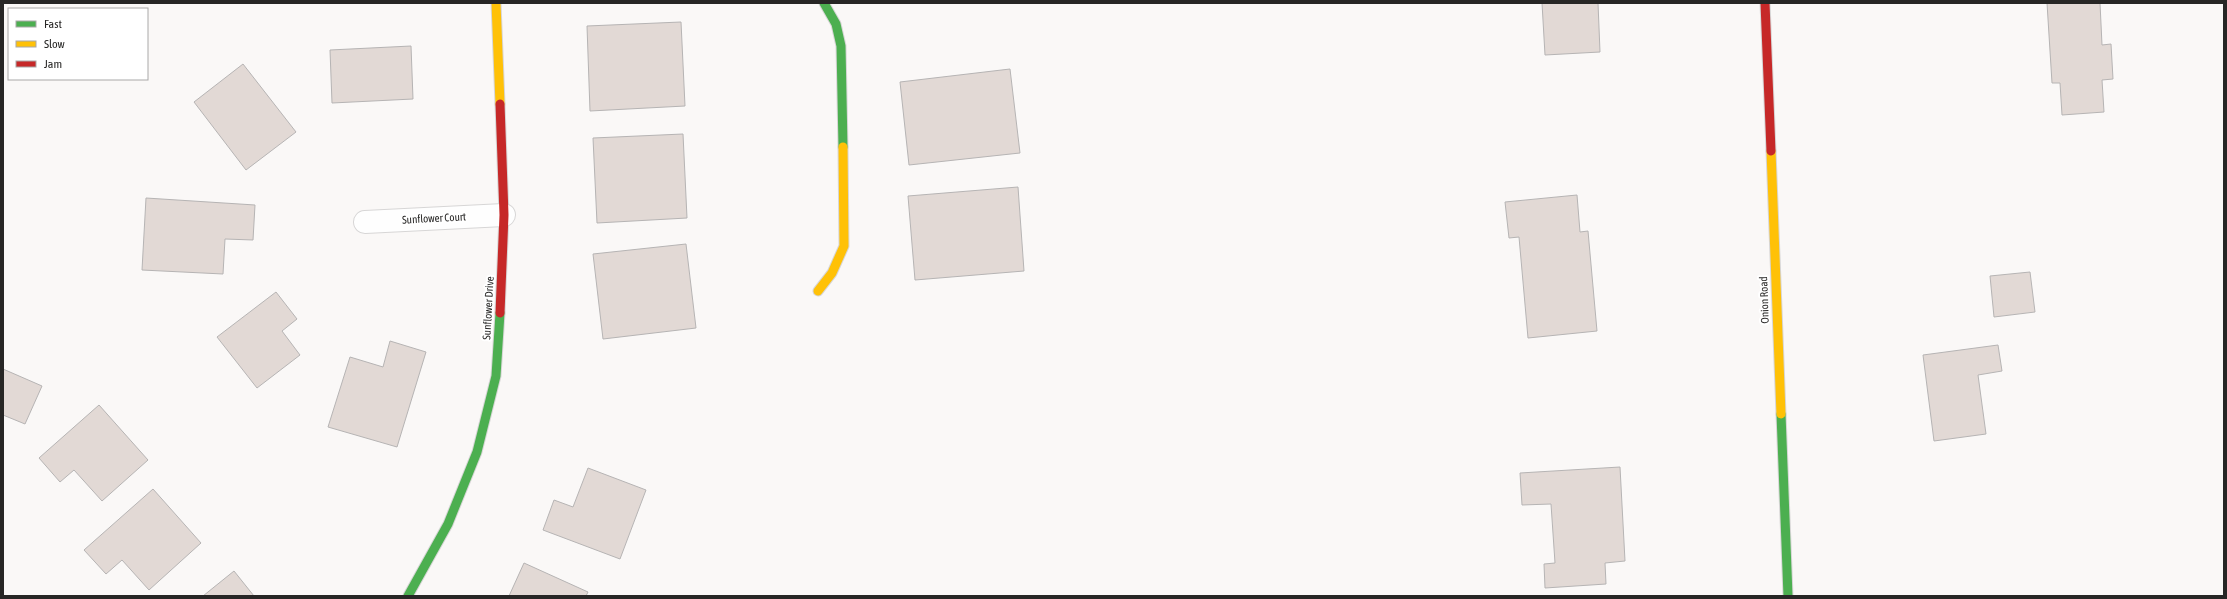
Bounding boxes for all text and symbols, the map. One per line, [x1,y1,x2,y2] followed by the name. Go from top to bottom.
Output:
[8,8,148,80] legend
[44,17,62,31] text: Fast
[44,37,65,51] text: Slow
[44,57,62,71] text: Jam
[402,210,466,226] street label: Sunflower Court
[480,276,496,340] street label: Sunflower Drive
[1757,276,1771,324] street label: Onion Road

